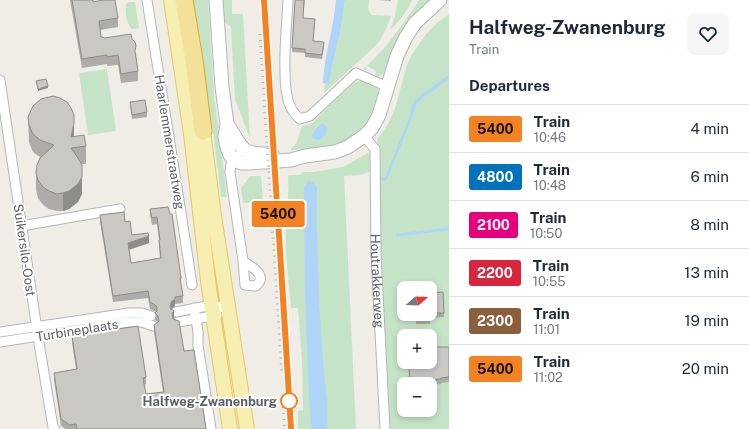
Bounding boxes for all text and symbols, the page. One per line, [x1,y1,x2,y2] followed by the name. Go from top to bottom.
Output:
[687,13,729,55] button: heart
[469,16,665,38] text: Halfweg-Zwanenburg
[469,42,499,57] text: Train
[151,74,188,210] street label: Haarlemmerstraatweg
[469,77,550,94] text: Departures
[534,113,570,130] text: Train
[690,120,729,137] text: 4 min
[477,121,514,137] text: 5400
[534,130,566,145] text: 10:46
[534,161,570,178] text: Train
[691,168,729,185] text: 6 min
[477,169,514,185] text: 4800
[534,178,566,193] text: 10:48
[250,201,306,227] line badge: 5400
[11,203,38,297] street label: Suikersilo-Oost
[260,206,296,222] text: 5400
[530,209,566,226] text: Train
[690,216,729,233] text: 8 min
[477,217,510,233] text: 2100
[530,226,562,241] text: 10:50
[368,234,387,328] street label: Houtrakkerweg
[533,257,569,274] text: Train
[684,264,729,281] text: 13 min
[477,265,513,281] text: 2200
[533,274,566,289] text: 10:55
[397,281,437,321] north arrow
[397,281,437,417] map controls
[533,305,570,322] text: Train
[684,312,729,329] text: 19 min
[477,313,513,329] text: 2300
[35,317,119,344] street label: Turbineplaats
[533,322,560,337] text: 11:01
[397,329,437,369] button: +
[534,353,570,370] text: Train
[682,360,729,377] text: 20 min
[477,361,514,377] text: 5400
[534,370,563,385] text: 11:02
[397,377,437,417] button: −
[280,392,298,410] marker: Halfweg-Zwanenburg
[143,394,277,409] place label: Halfweg-Zwanenburg

